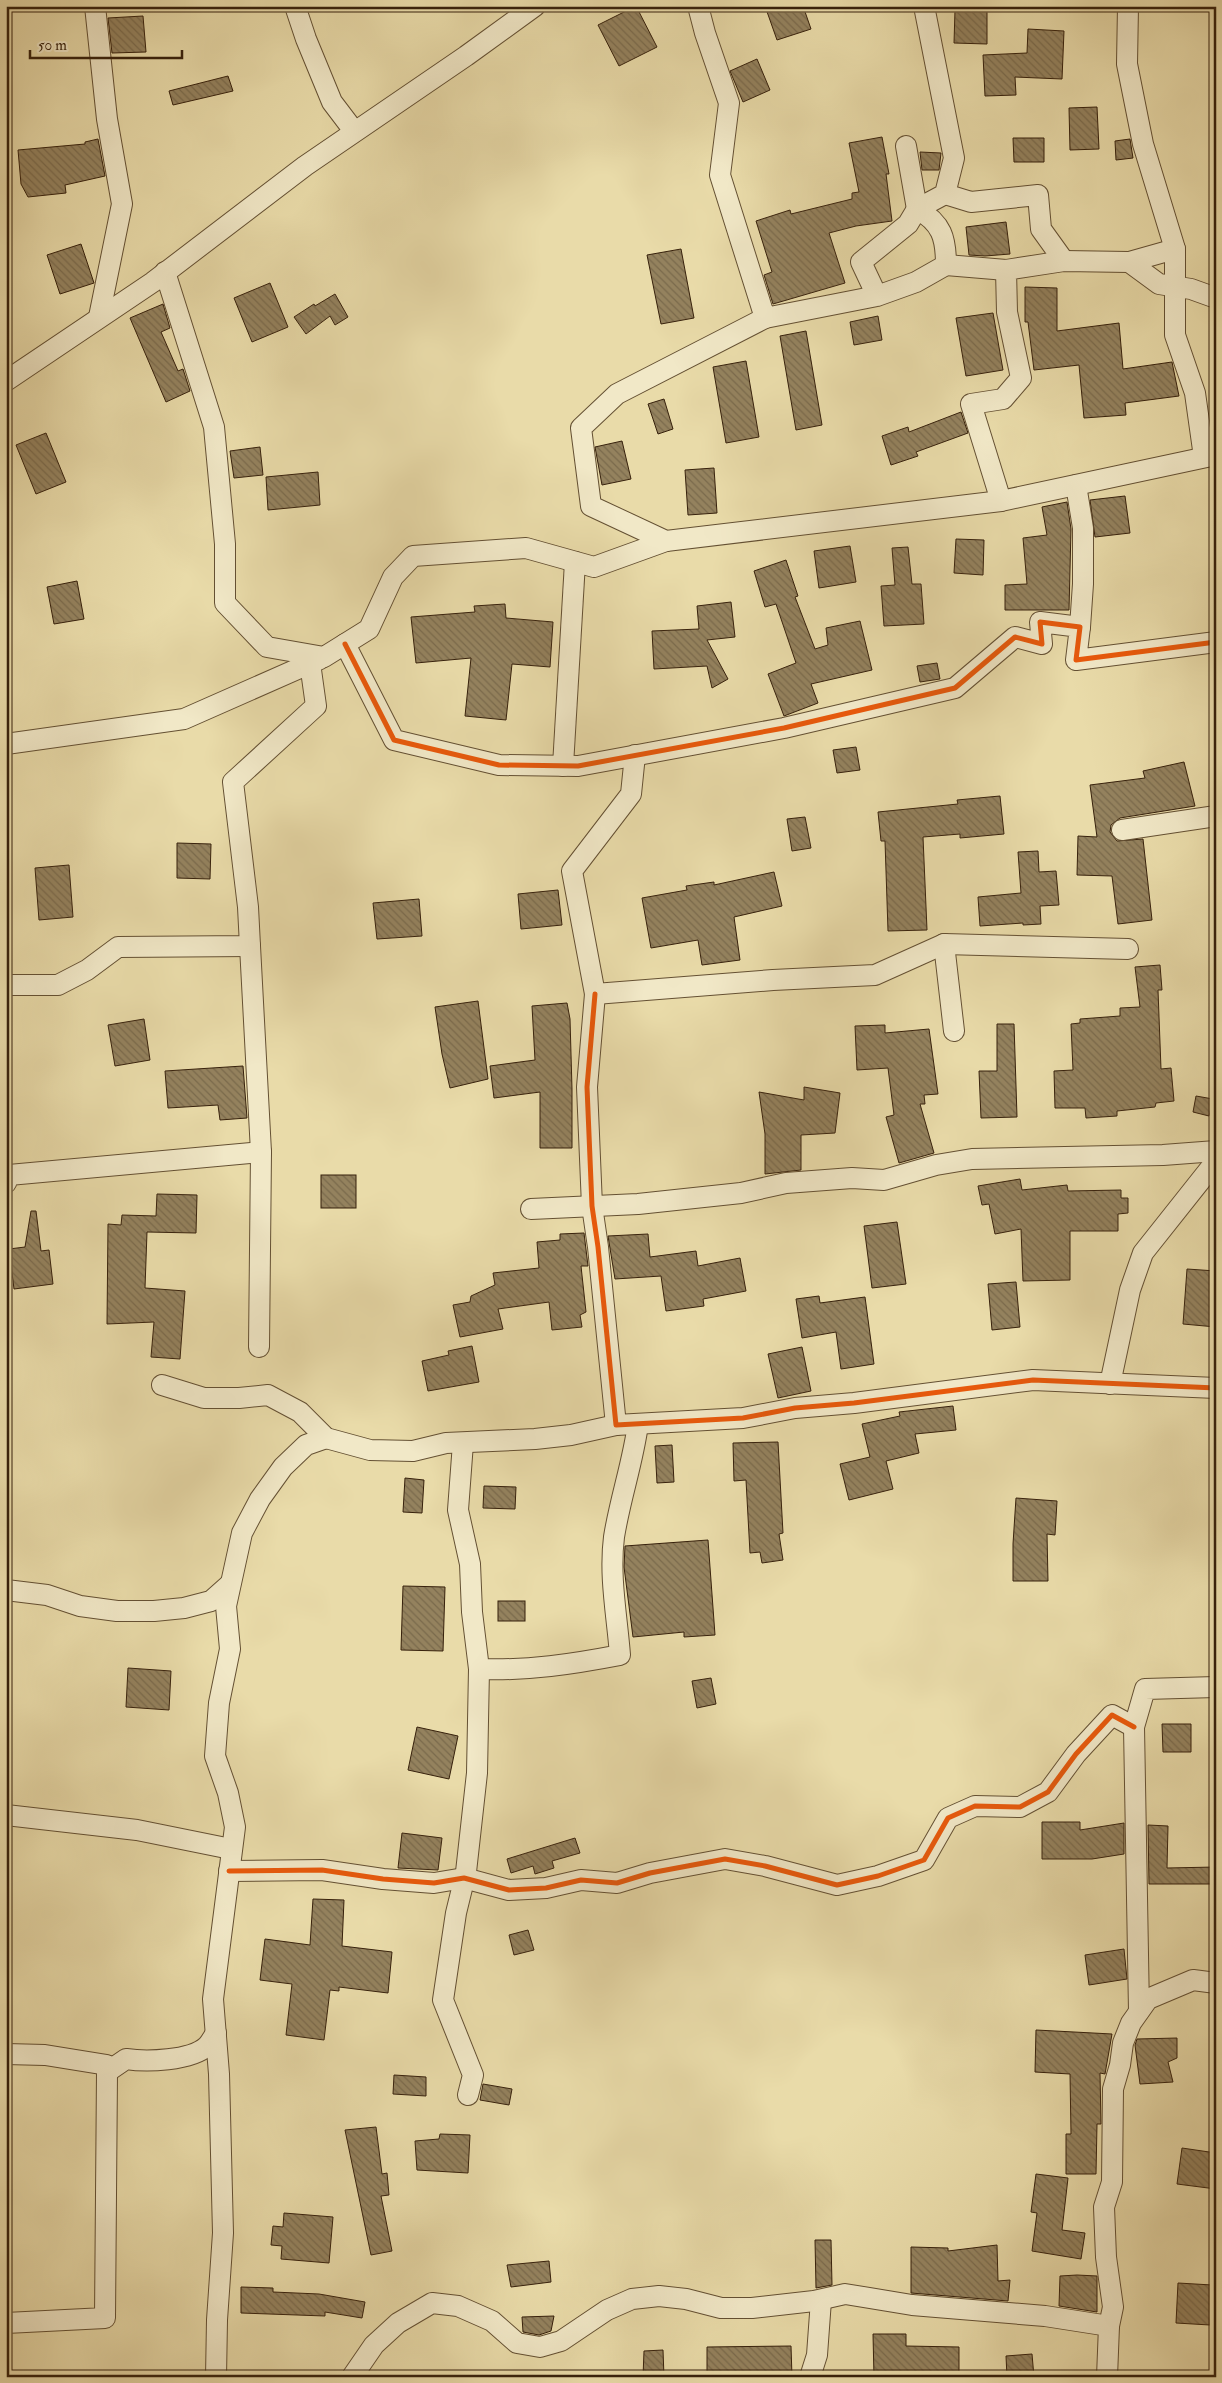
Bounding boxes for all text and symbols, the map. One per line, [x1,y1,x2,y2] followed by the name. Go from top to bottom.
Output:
[30,28,182,60] scale bar
[38,36,67,55] text: 50 m

